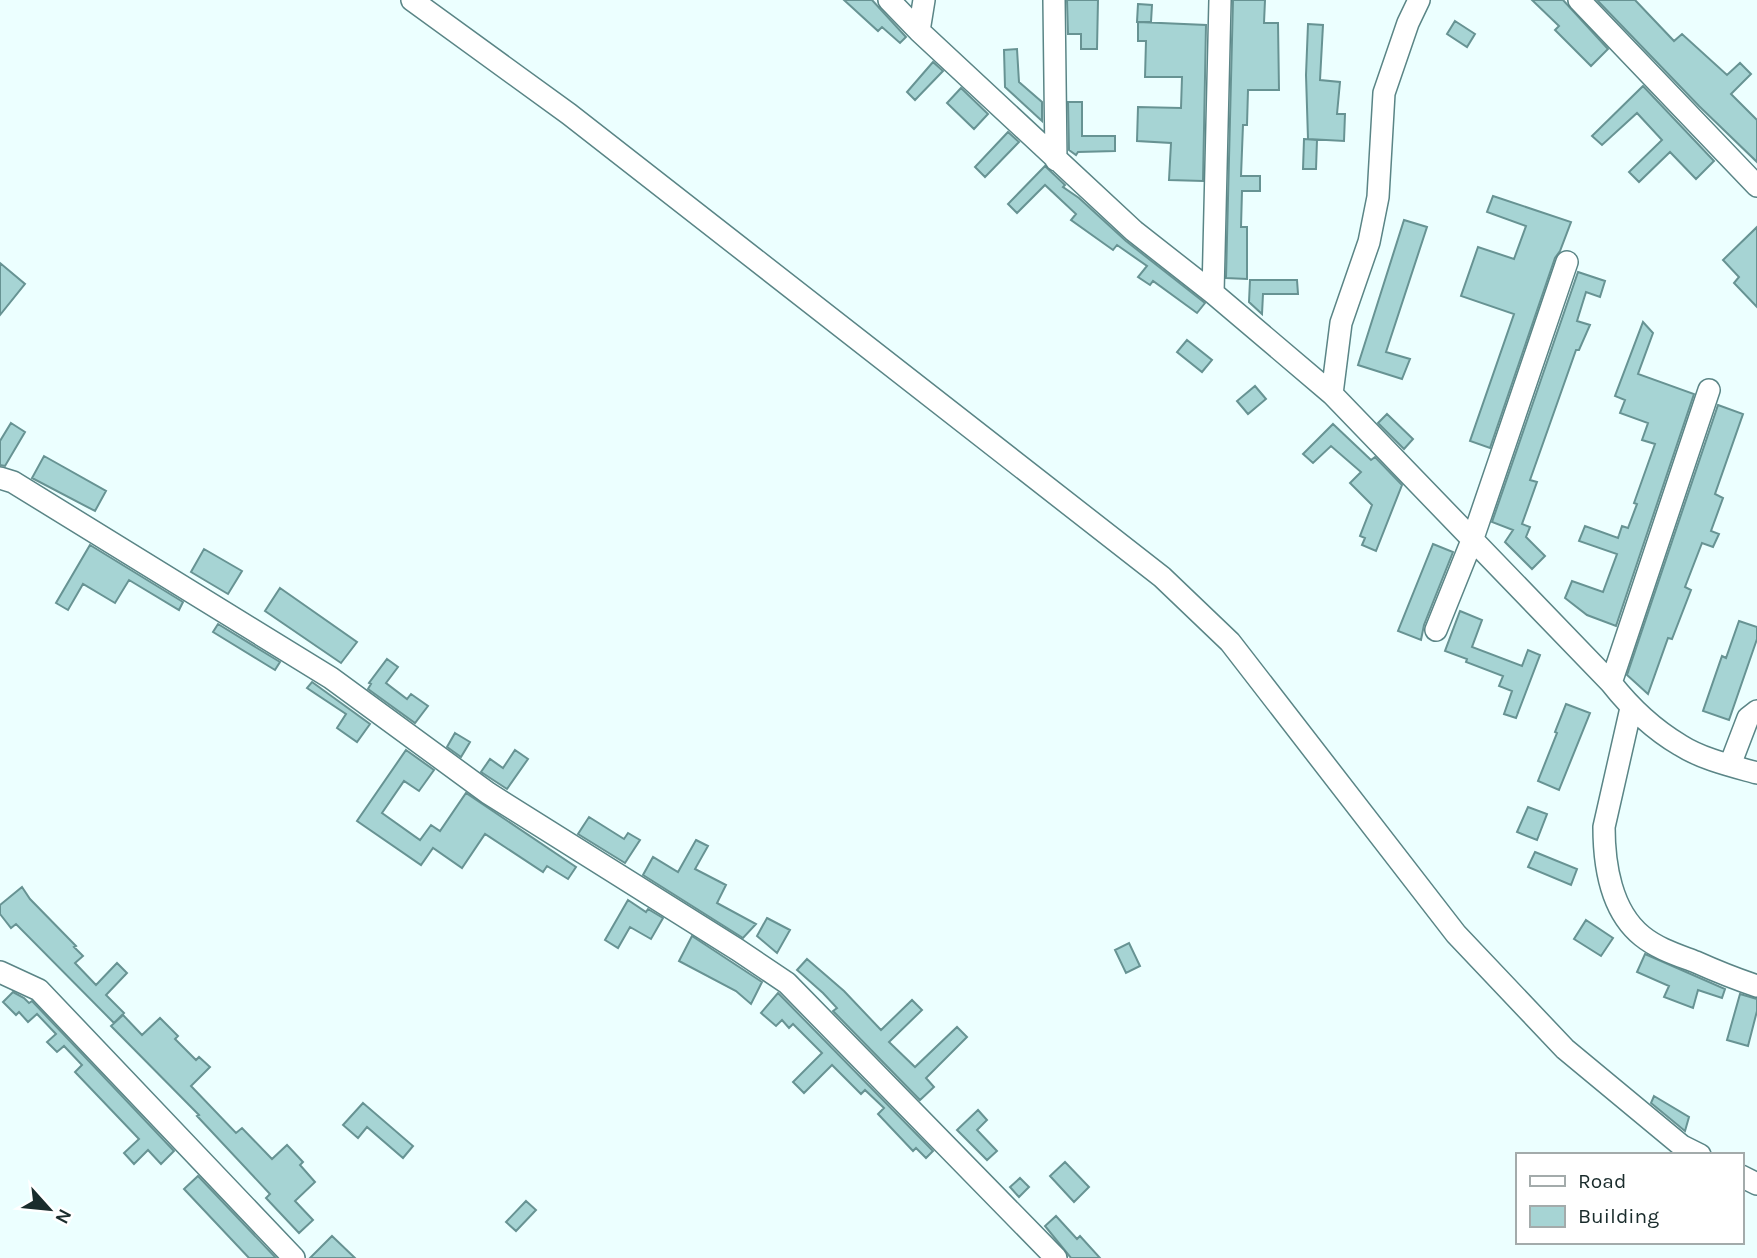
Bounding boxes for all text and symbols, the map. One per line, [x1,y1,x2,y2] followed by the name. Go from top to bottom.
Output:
[1516,1153,1743,1244] legend
[1578,1169,1626,1193] text: Road
[14,1174,84,1244] north arrow
[1578,1204,1659,1228] text: Building
[50,1205,76,1227] text: N

